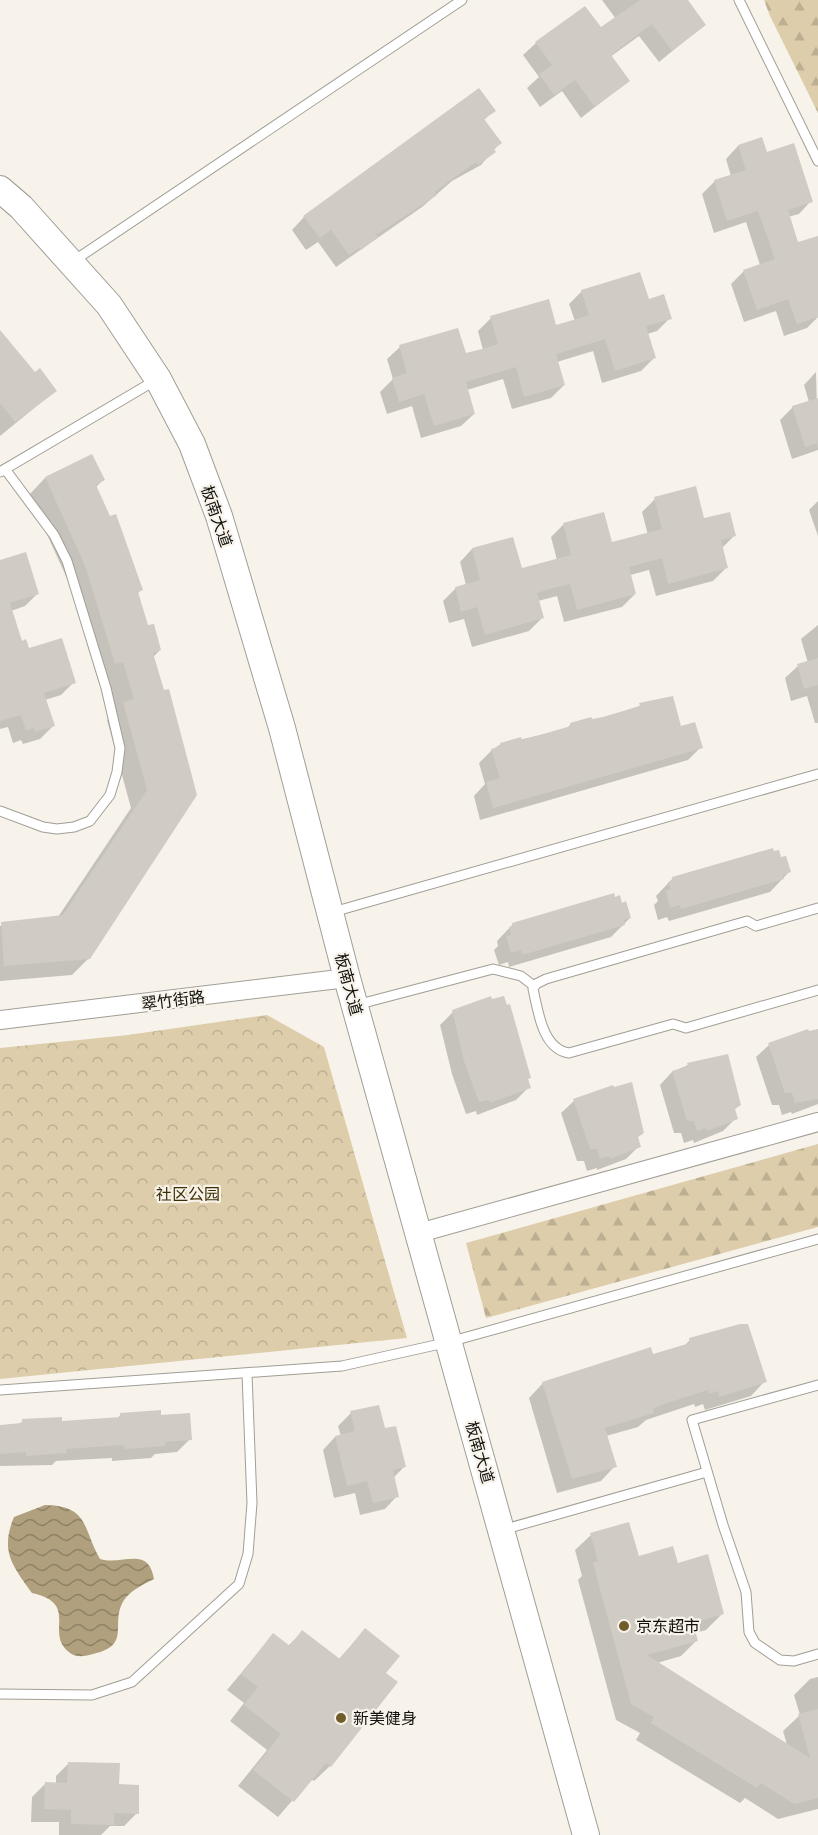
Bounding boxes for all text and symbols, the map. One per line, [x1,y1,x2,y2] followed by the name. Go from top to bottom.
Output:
[197,482,237,550] street label: 板南大道
[331,950,367,1018] street label: 板南大道
[140,986,206,1014] street label: 翠竹街路
[156,1184,220,1204] park label: 社区公园
[462,1418,498,1486] street label: 板南大道
[636,1616,700,1636] place label: 京东超市
[617,1619,631,1633] marker: 京东超市
[353,1708,417,1728] place label: 新美健身
[334,1711,348,1725] marker: 新美健身

